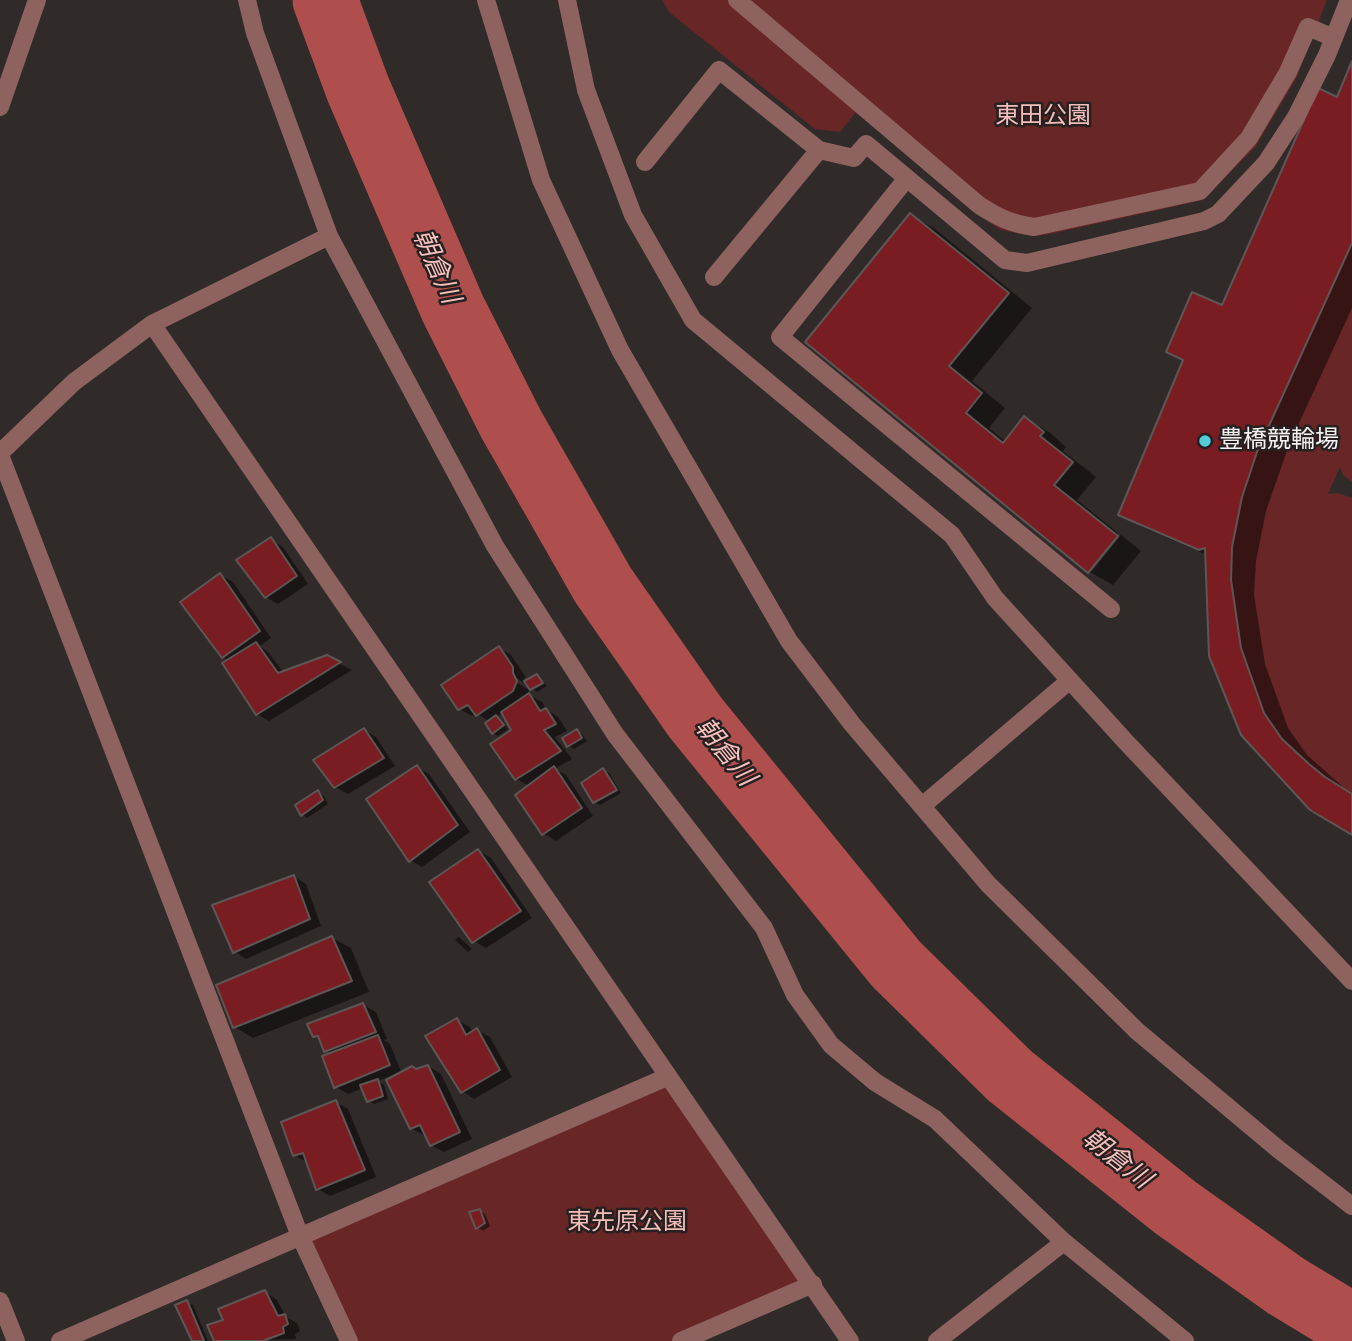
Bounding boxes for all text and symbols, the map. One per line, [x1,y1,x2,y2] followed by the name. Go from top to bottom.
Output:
[995,103,1091,131] park label: 東田公園
[405,225,465,309] water label: 朝倉川
[1219,427,1339,455] place label: 豊橋競輪場
[1197,433,1213,449] marker: 豊橋競輪場
[687,713,761,793] water label: 朝倉川
[1076,1124,1156,1196] water label: 朝倉川
[567,1209,687,1237] park label: 東先原公園

